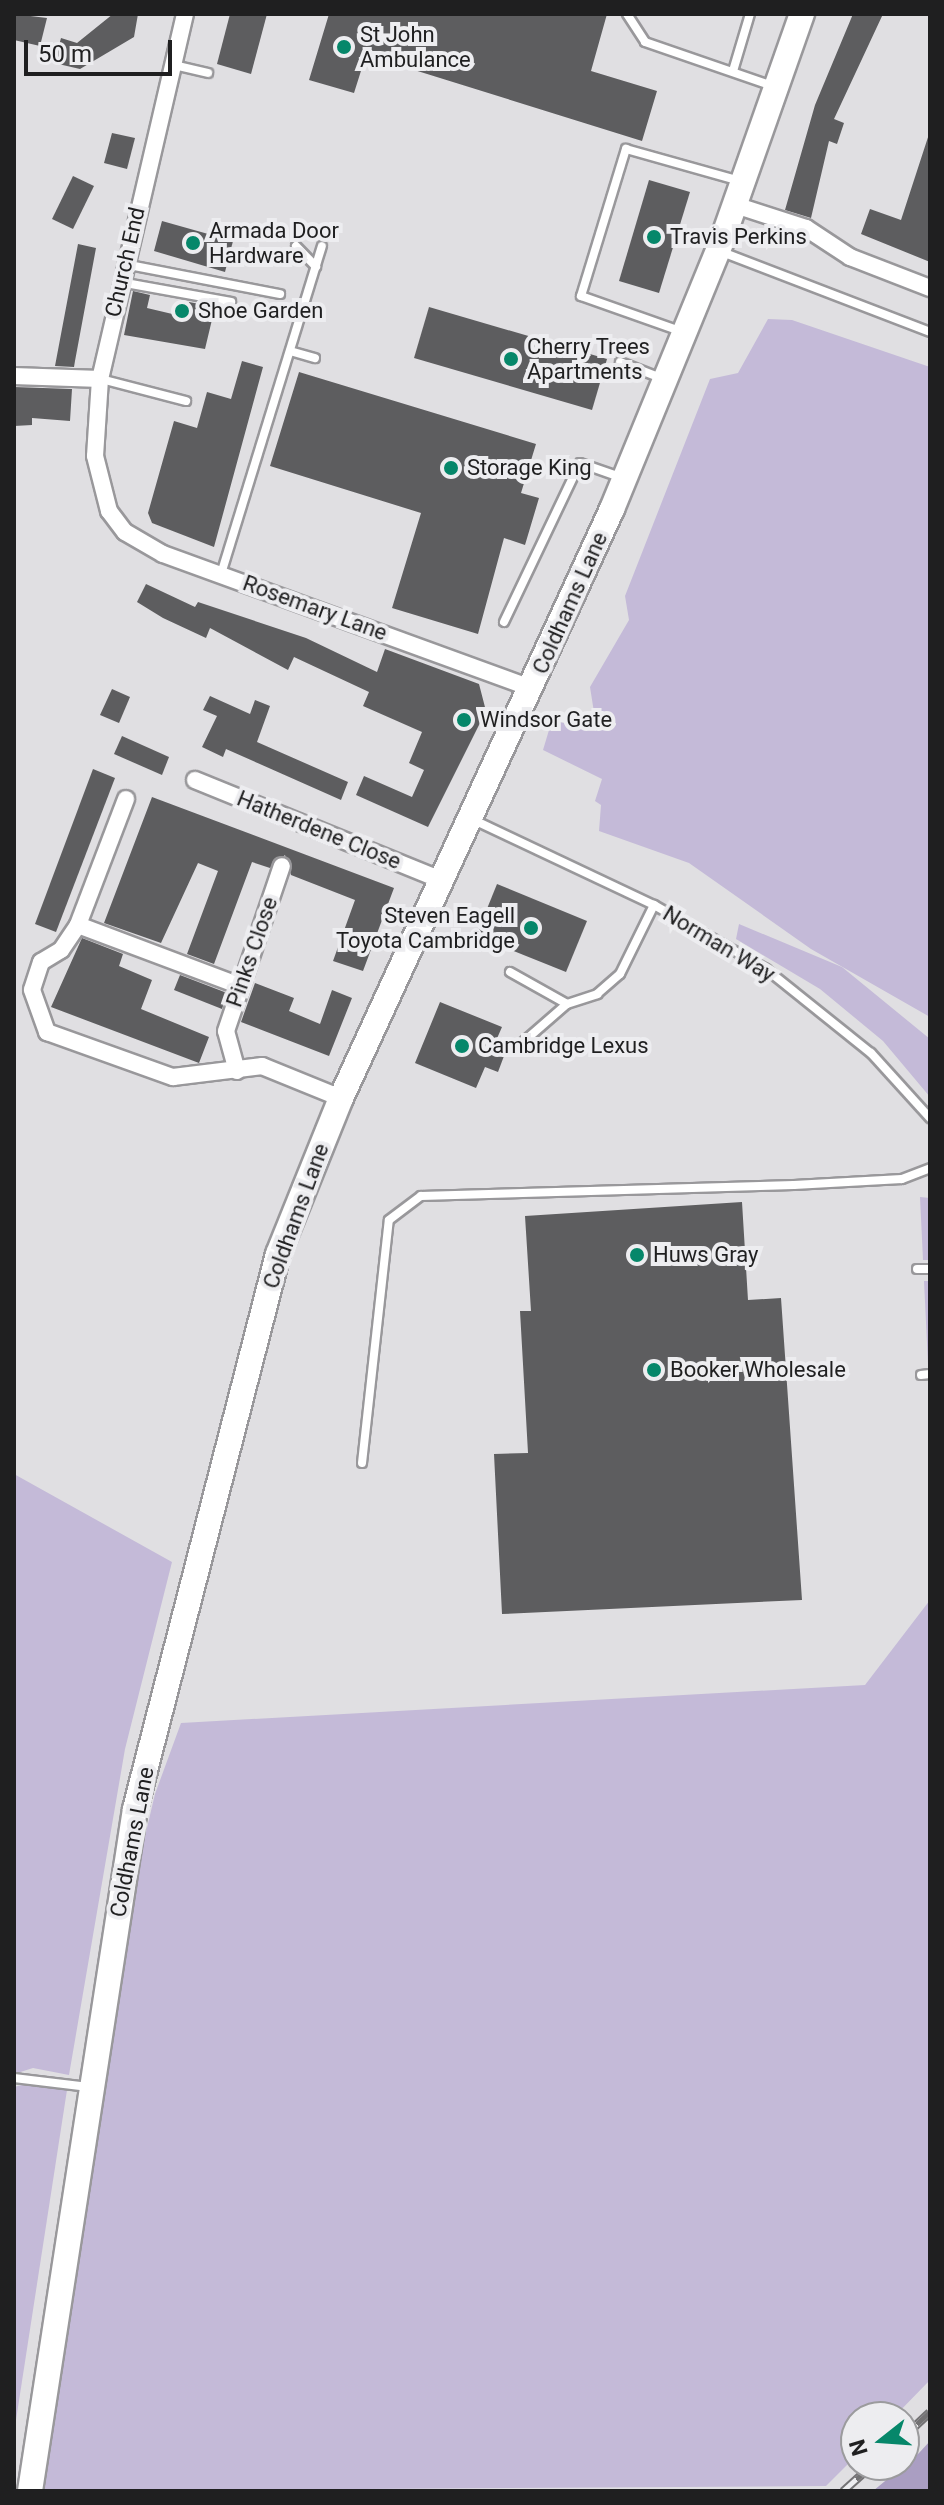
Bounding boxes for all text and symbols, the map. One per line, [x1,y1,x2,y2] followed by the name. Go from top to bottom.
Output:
[360,21,471,72] place label: St John Ambulance
[28,24,176,74] scale bar
[335,38,353,56] marker: St John Ambulance
[38,40,92,68] text: 50 m
[100,204,150,320] street label: Church End
[209,217,339,268] place label: Armada Door Hardware
[670,224,807,250] place label: Travis Perkins
[645,228,663,246] marker: Travis Perkins
[184,234,202,252] marker: Armada Door Hardware
[198,298,323,324] place label: Shoe Garden
[173,302,191,320] marker: Shoe Garden
[527,333,650,384] place label: Cherry Trees Apartments
[502,350,520,368] marker: Cherry Trees Apartments
[467,455,592,481] place label: Storage King
[442,459,460,477] marker: Storage King
[527,528,613,678] street label: Coldhams Lane
[239,570,391,646] street label: Rosemary Lane
[480,707,612,733] place label: Windsor Gate
[455,711,473,729] marker: Windsor Gate
[233,785,405,875] street label: Hatherdene Close
[221,894,283,1010] street label: Pinks Close
[658,900,780,988] street label: Norman Way
[336,902,515,954] place label: Steven Eagell Toyota Cambridge
[522,919,540,937] marker: Steven Eagell Toyota Cambridge
[478,1033,649,1059] place label: Cambridge Lexus
[453,1037,471,1055] marker: Cambridge Lexus
[258,1140,334,1292] street label: Coldhams Lane
[653,1242,758,1268] place label: Huws Gray
[628,1246,646,1264] marker: Huws Gray
[670,1357,846,1383] place label: Booker Wholesale
[645,1361,663,1379] marker: Booker Wholesale
[104,1765,160,1919] street label: Coldhams Lane
[840,2401,920,2481] north arrow
[844,2436,873,2459] text: N

